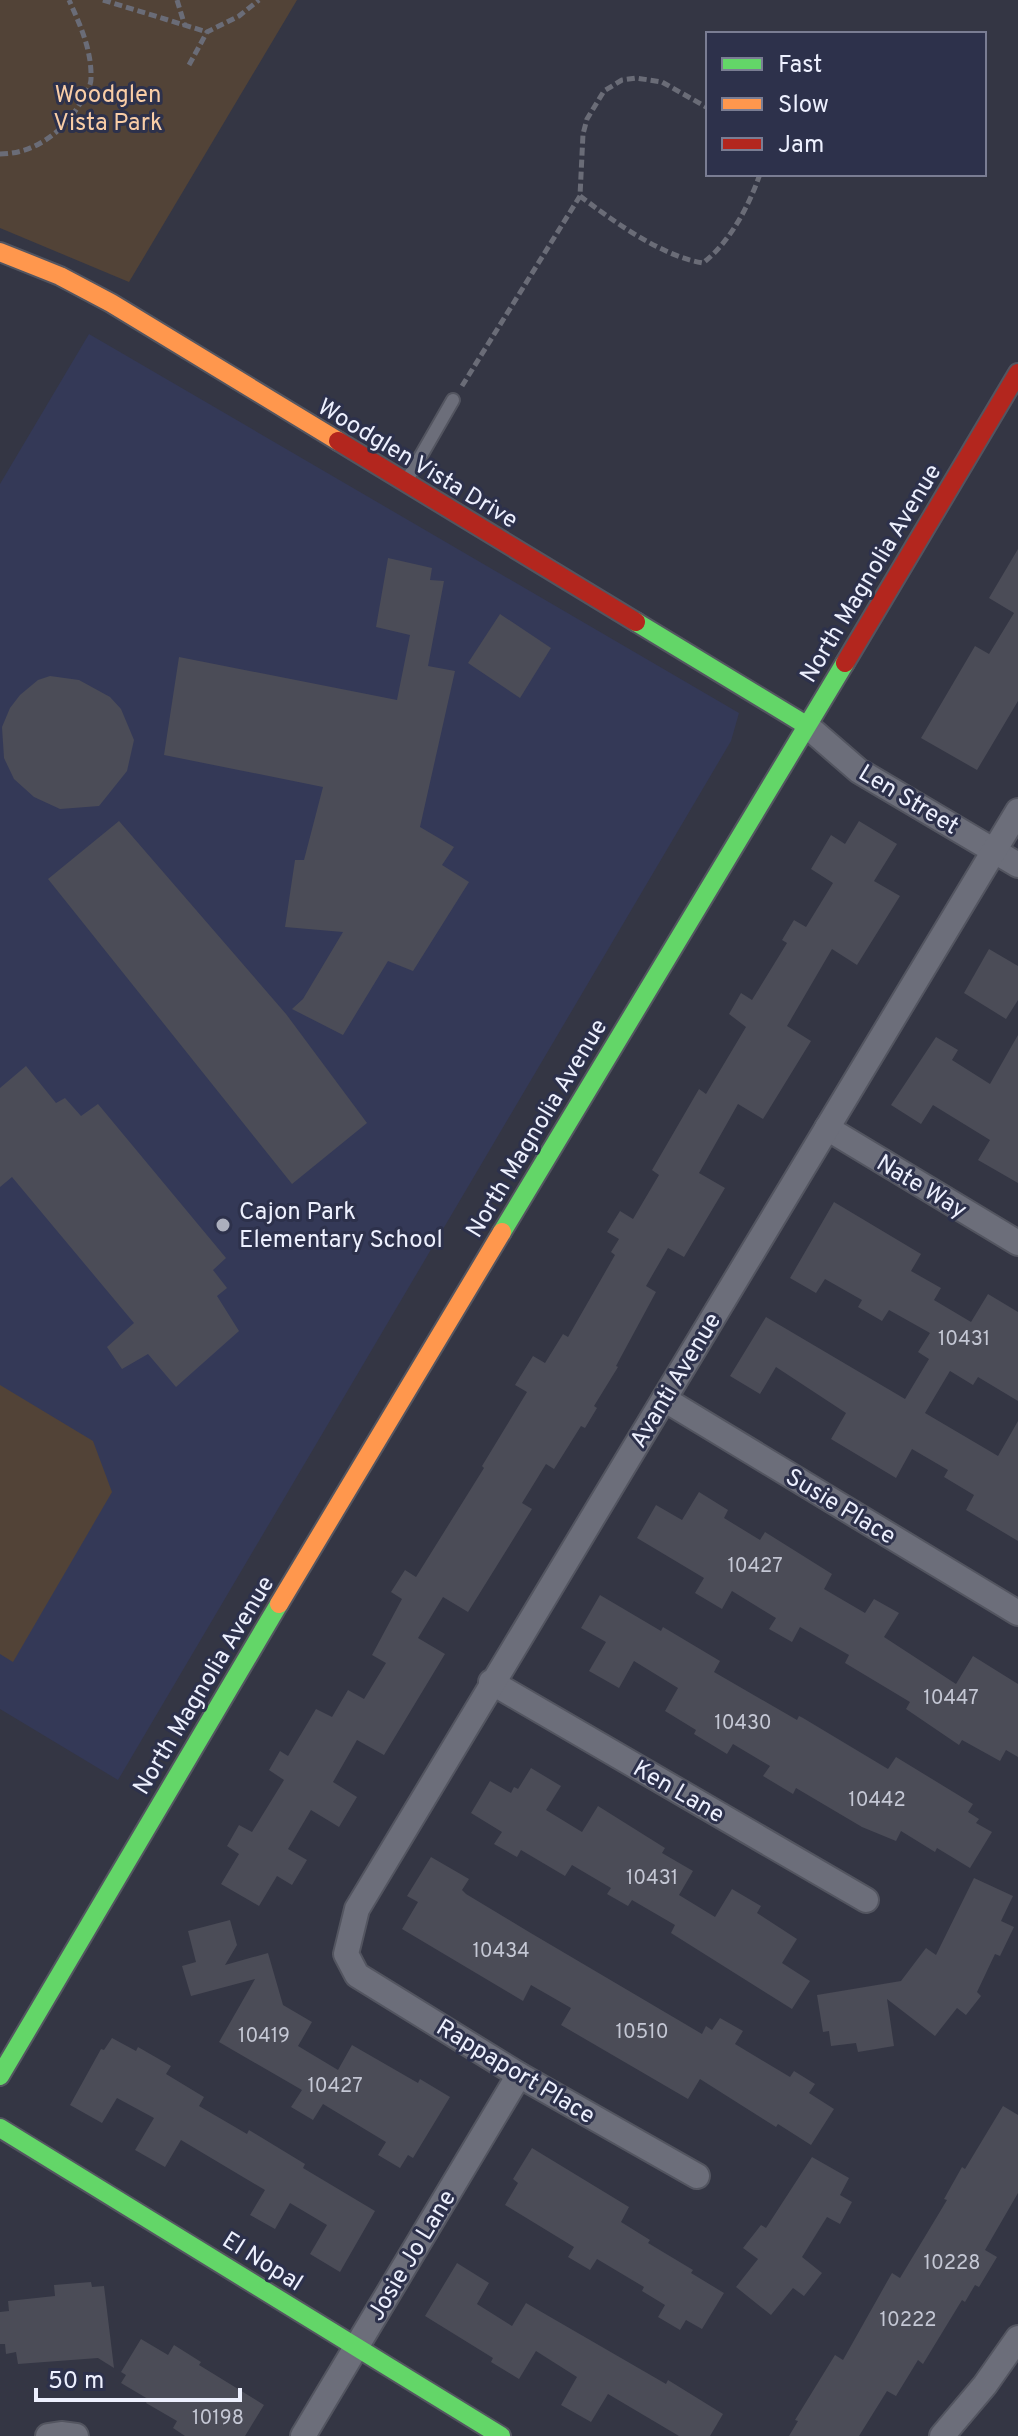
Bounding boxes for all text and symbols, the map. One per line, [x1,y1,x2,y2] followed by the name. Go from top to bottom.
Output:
[706,32,986,176] legend
[778,51,822,81] text: Fast
[53,81,163,139] park label: Woodglen Vista Park
[778,91,829,121] text: Slow
[778,131,824,161] text: Jam
[311,393,523,536] street label: Woodglen Vista Drive
[794,459,949,689] street label: North Magnolia Avenue
[852,759,964,842] street label: Len Street
[460,1014,615,1244] street label: North Magnolia Avenue
[870,1149,972,1226] street label: Nate Way
[239,1198,443,1256] place label: Cajon Park Elementary School
[214,1216,232,1234] marker: Cajon Park Elementary School
[625,1308,729,1454] street label: Avanti Avenue
[938,1327,990,1353] house number: 10431
[779,1463,901,1552] street label: Susie Place
[727,1554,783,1580] house number: 10427
[127,1571,282,1801] street label: North Magnolia Avenue
[923,1686,979,1712] house number: 10447
[714,1711,772,1737] house number: 10430
[627,1755,729,1831] street label: Ken Lane
[848,1788,906,1814] house number: 10442
[626,1866,678,1892] house number: 10431
[472,1939,530,1965] house number: 10434
[430,2013,600,2132] street label: Rappaport Place
[615,2020,669,2046] house number: 10510
[238,2024,290,2050] house number: 10419
[307,2074,363,2100] house number: 10427
[362,2185,464,2327] street label: Josie Jo Lane
[216,2226,308,2299] street label: El Nopal
[924,2251,981,2277] house number: 10228
[879,2308,937,2334] house number: 10222
[36,2352,240,2402] scale bar
[48,2367,104,2397] text: 50 m
[192,2406,244,2432] house number: 10198

